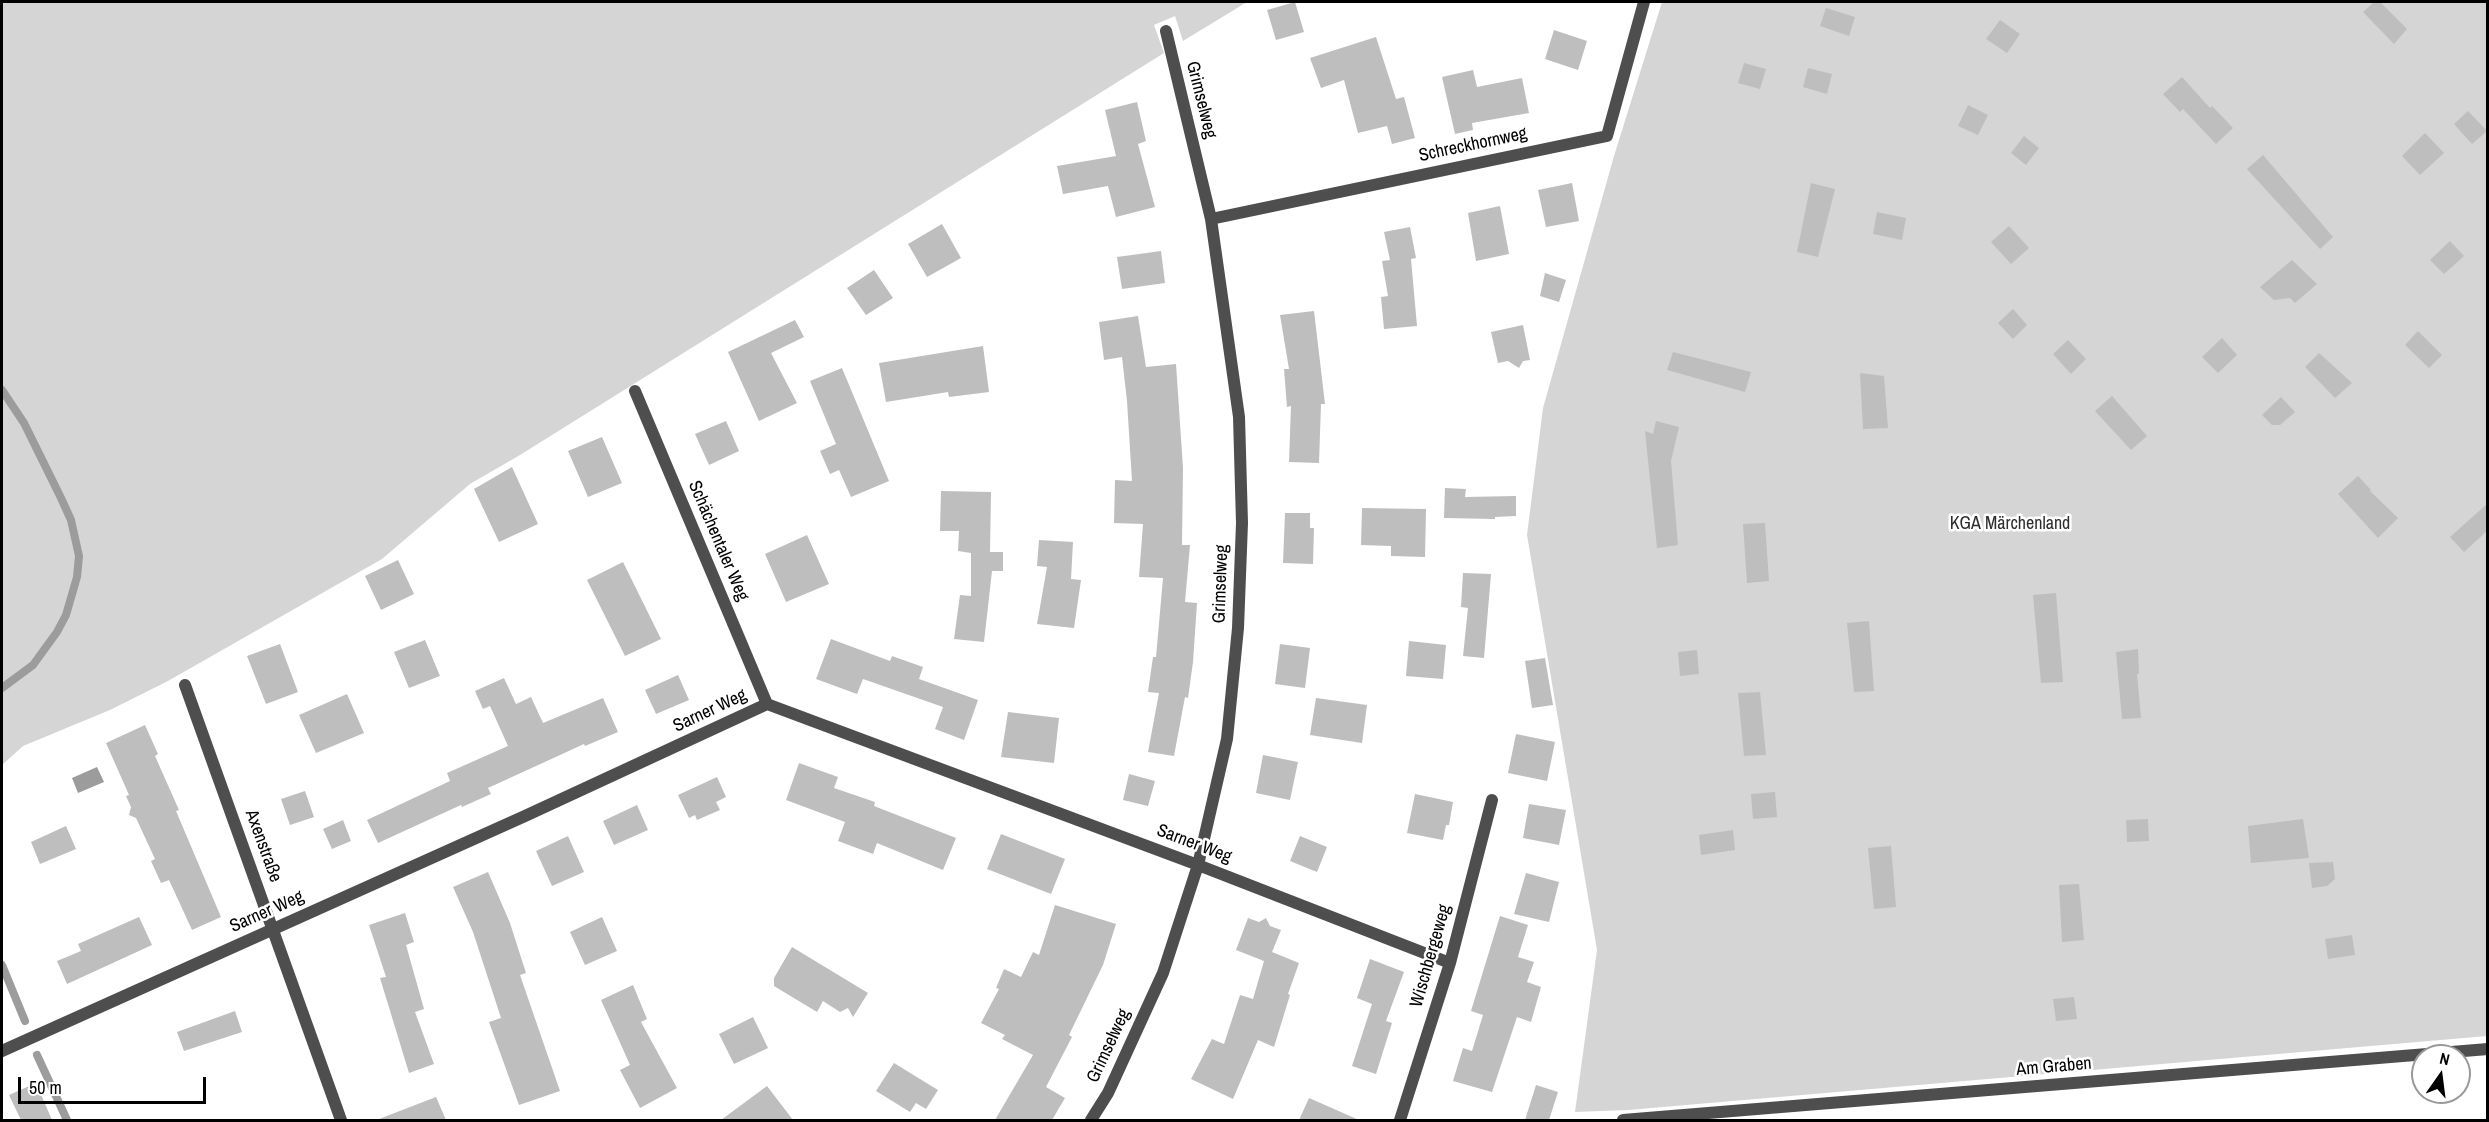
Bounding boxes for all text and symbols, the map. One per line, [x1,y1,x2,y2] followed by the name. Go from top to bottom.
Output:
[1181,59,1221,141] street label: Grimselweg
[1417,123,1529,167] street label: Schreckhornweg
[683,478,753,604] street label: Schächentaler Weg
[1950,513,2070,535] park label: KGA Märchenland
[1209,544,1233,624] street label: Grimselweg
[670,685,750,737] street label: Sarner Weg
[240,807,286,885] street label: Axenstraße
[1153,820,1235,868] street label: Sarner Weg
[227,886,307,938] street label: Sarner Weg
[1406,902,1456,1010] street label: Wischbergeweg
[1083,1006,1135,1086] street label: Grimselweg
[2411,1044,2471,1104] north arrow
[2438,1047,2452,1070] text: N
[2015,1053,2093,1081] street label: Am Graben
[21,1065,208,1103] scale bar
[29,1075,62,1100] text: 50 m

